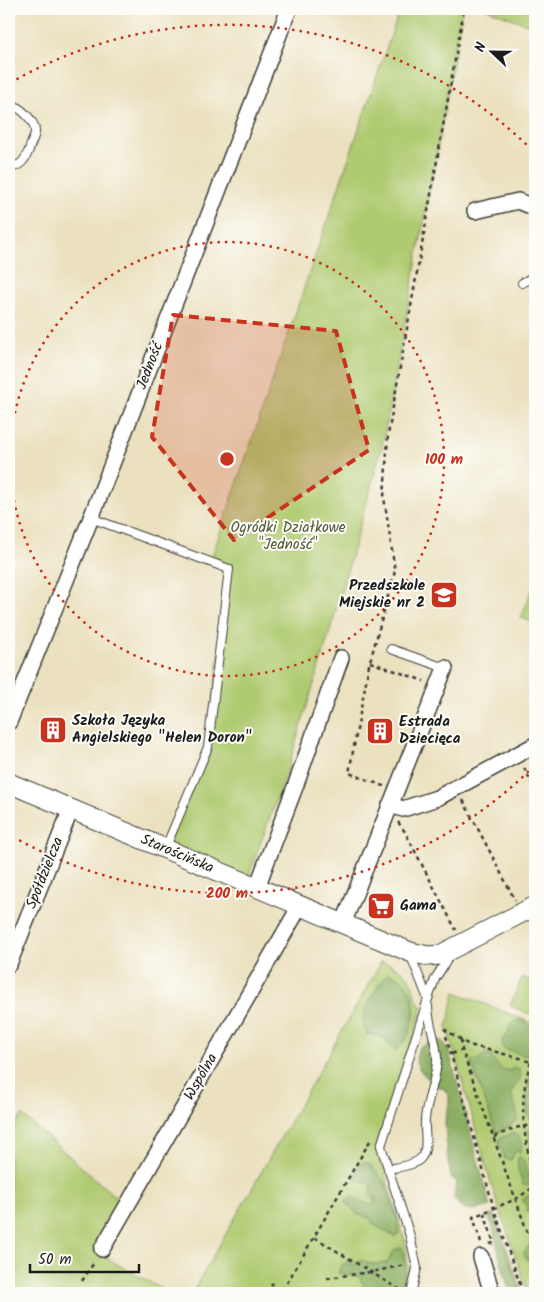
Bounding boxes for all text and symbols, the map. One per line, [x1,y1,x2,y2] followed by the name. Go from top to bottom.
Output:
[466,28,516,78] north arrow
[469,39,493,56] text: N
[130,338,170,393] street label: Jedność
[425,448,463,472] text: 100 m
[218,450,236,468] centre of rings
[230,516,346,557] park label: Ogródki Działkowe "Jedność"
[339,574,426,615] place label: Przedszkole Miejskie nr 2
[429,580,459,610] school or university icon: Przedszkole Miejskie nr 2
[72,709,252,750] place label: Szkoła Języka Angielskiego "Helen Doron"
[399,710,461,751] place label: Estrada Dziecięca
[38,715,68,745] building icon: Szkoła Języka Angielskiego "Helen Doron"
[365,716,395,746] building icon: Estrada Dziecięca
[137,828,217,880] street label: Starościńska
[20,833,70,913] street label: Spółdzielcza
[206,882,248,906] text: 200 m
[366,891,396,921] supermarket icon: Gama
[400,894,437,918] place label: Gama
[178,1049,224,1105] street label: Wspólna
[30,1242,139,1274] scale bar
[38,1248,72,1272] text: 50 m

